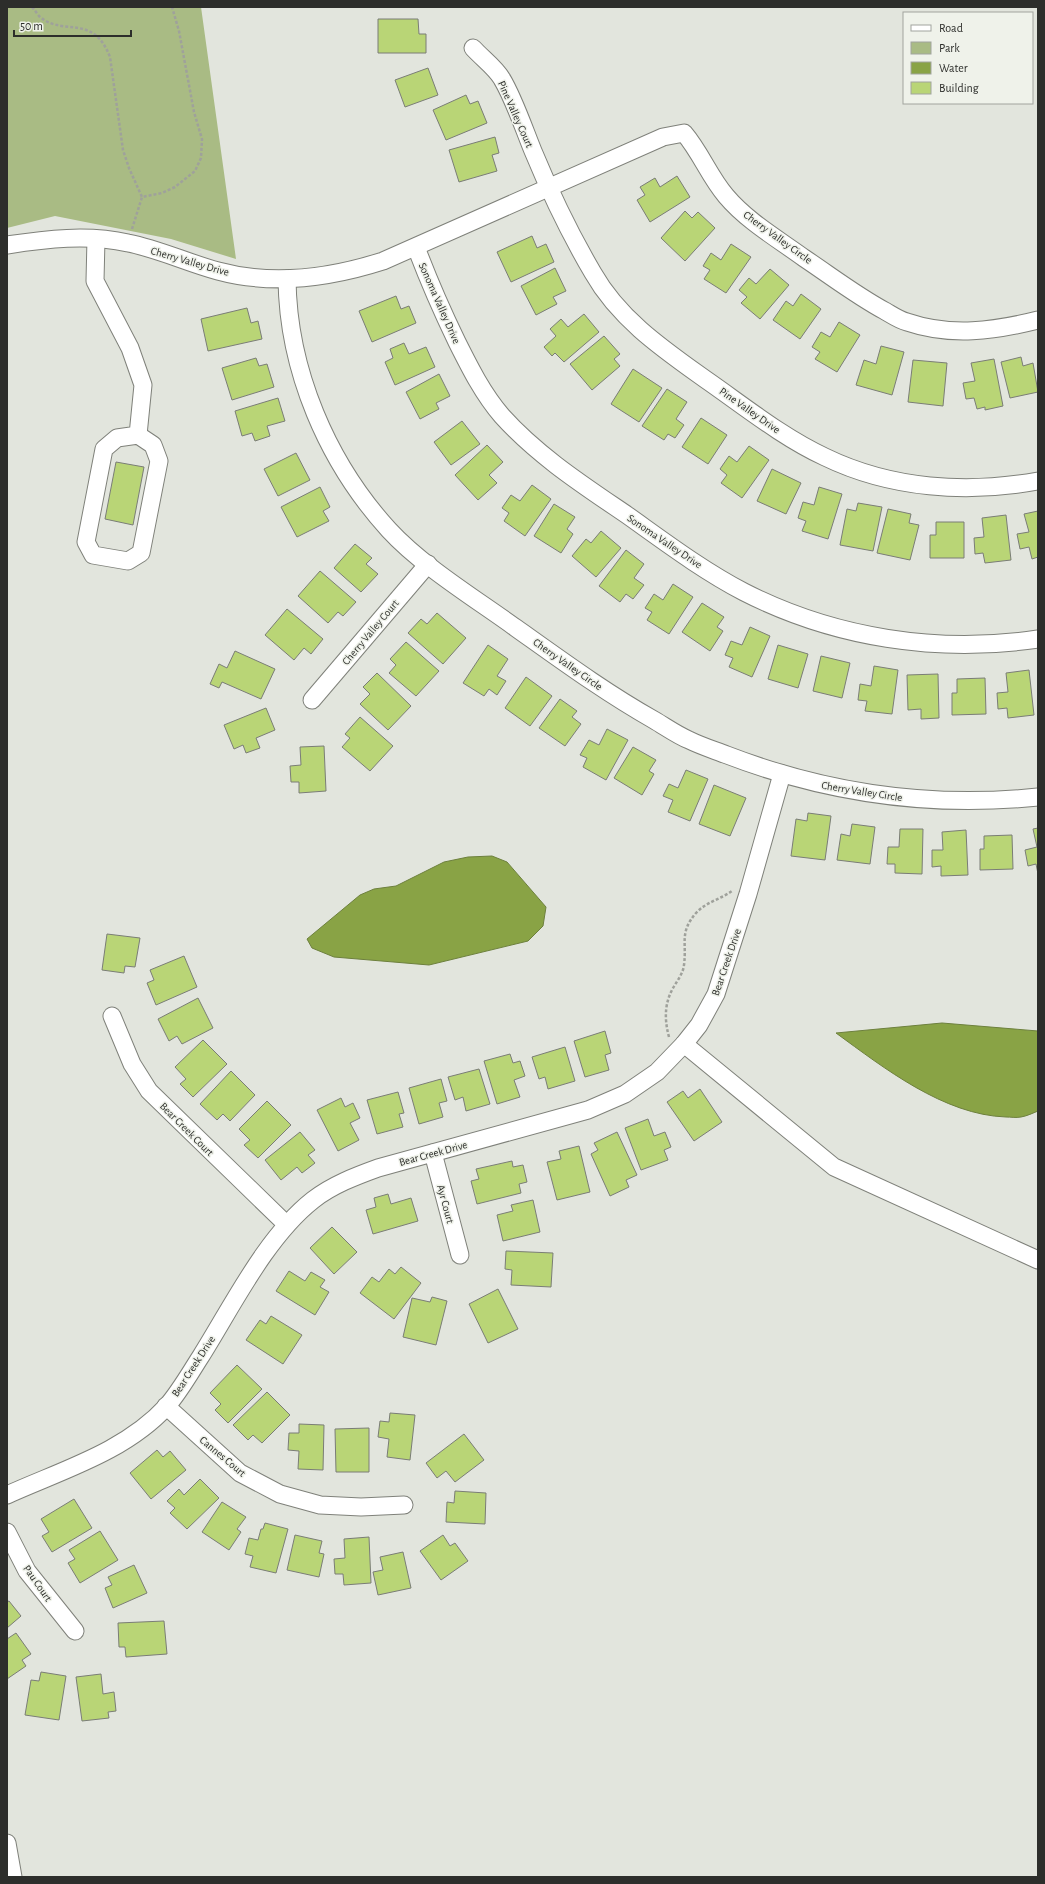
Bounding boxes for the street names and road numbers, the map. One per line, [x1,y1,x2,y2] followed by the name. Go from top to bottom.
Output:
[496,79,535,150] street label: Pine Valley Court
[741,209,814,266] street label: Cherry Valley Circle
[149,245,230,278] street label: Cherry Valley Drive
[417,261,462,345] street label: Sonoma Valley Drive
[717,385,782,435] street label: Pine Valley Drive
[625,512,704,570] street label: Sonoma Valley Drive
[340,597,401,667] street label: Cherry Valley Court
[531,636,604,692] street label: Cherry Valley Circle
[821,780,903,803] street label: Cherry Valley Circle
[710,927,743,997] street label: Bear Creek Drive
[158,1100,216,1159] street label: Bear Creek Court
[398,1139,468,1168] street label: Bear Creek Drive
[435,1184,456,1225] street label: Ayr Court
[170,1334,217,1399] street label: Bear Creek Drive
[198,1434,248,1479] street label: Cannes Court
[21,1563,54,1604] street label: Pau Court

